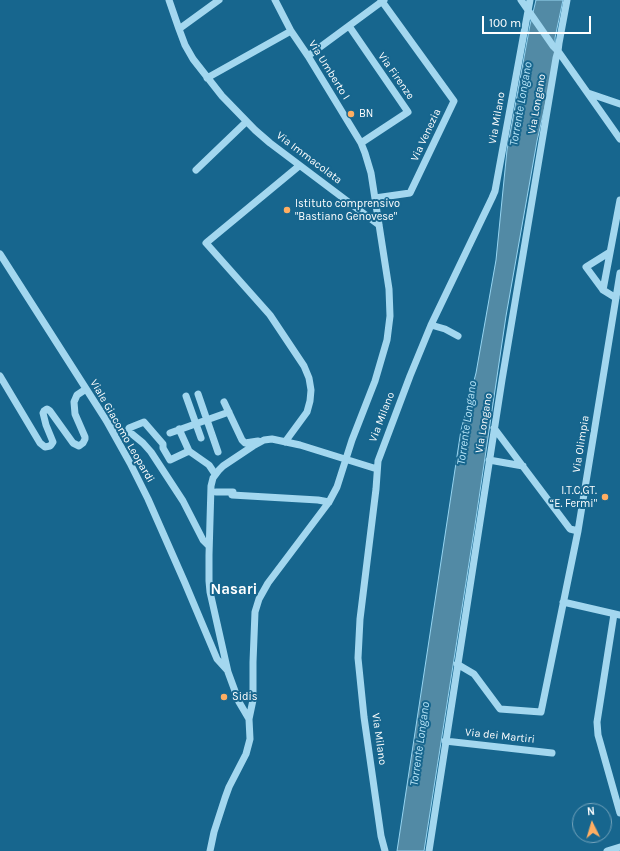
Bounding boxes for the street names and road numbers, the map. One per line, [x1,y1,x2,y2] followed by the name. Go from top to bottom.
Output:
[305,38,353,102] street label: Via Umberto I
[375,50,417,102] street label: Via Firenze
[525,73,549,135] street label: Via Longano
[486,91,508,145] street label: Via Milano
[408,107,444,163] street label: Via Venezia
[274,129,344,187] street label: Via Immacolata
[87,377,157,485] street label: Viale Giacomo Leopardi
[366,390,398,444] street label: Via Milano
[473,392,495,454] street label: Via Longano
[570,414,592,474] street label: Via Olimpia
[369,712,389,766] street label: Via Milano
[464,726,536,746] street label: Via dei Martiri

